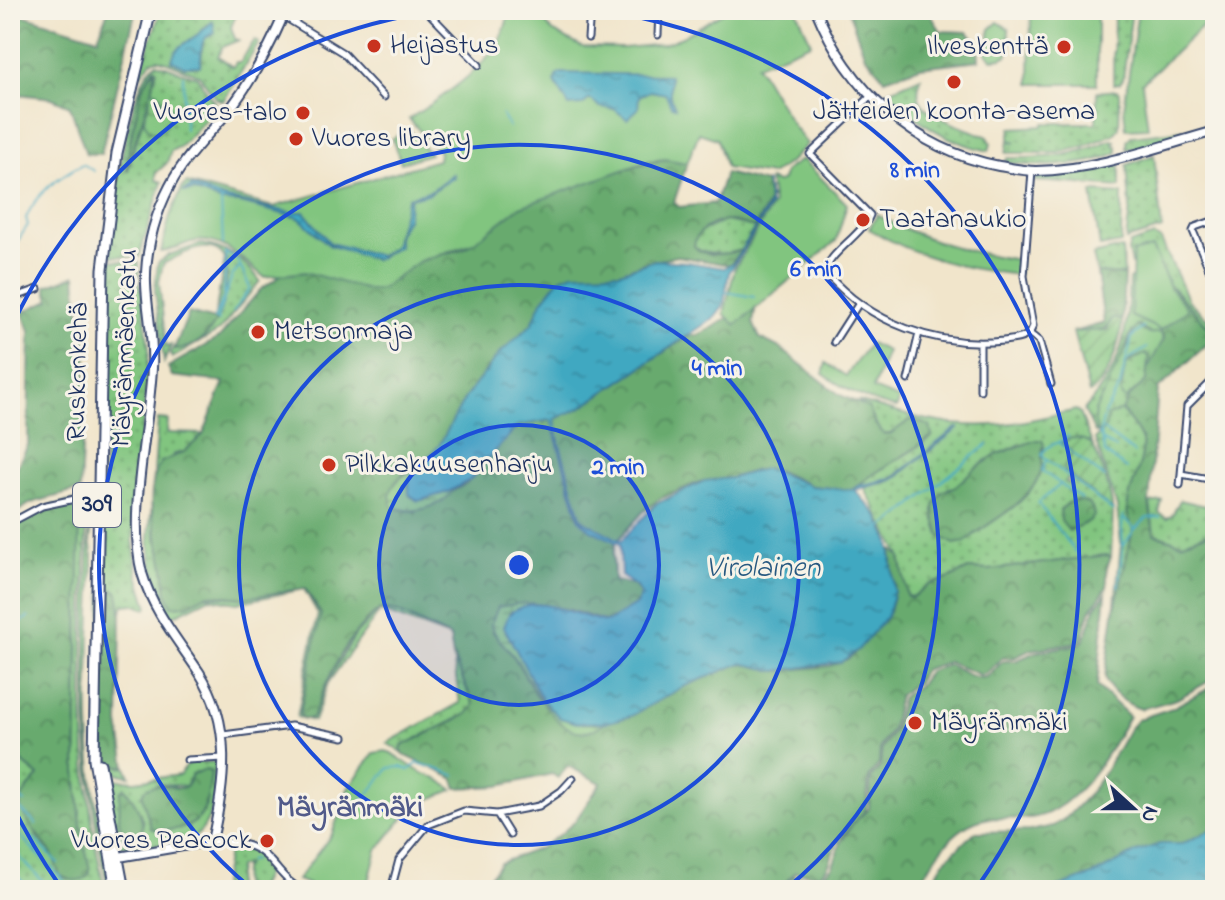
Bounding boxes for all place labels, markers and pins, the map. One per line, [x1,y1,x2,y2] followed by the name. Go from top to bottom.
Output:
[390,26,498,67] place label: Heijastus
[927,27,1048,68] place label: Ilveskenttä
[365,37,383,55] marker: Heijastus
[1055,38,1073,56] marker: Ilveskenttä
[945,73,963,91] marker: Jätteiden koonta-asema
[813,92,1095,133] place label: Jätteiden koonta-asema
[153,93,287,134] place label: Vuores-talo
[294,104,312,122] marker: Vuores-talo
[311,119,471,160] place label: Vuores library
[287,130,305,148] marker: Vuores library
[879,200,1027,241] place label: Taatanaukio
[854,211,872,229] marker: Taatanaukio
[274,312,413,353] place label: Metsonmaja
[249,323,267,341] marker: Metsonmaja
[345,445,552,486] place label: Pilkkakuusenharju
[320,456,338,474] marker: Pilkkakuusenharju
[505,551,533,579] centre of rings
[931,703,1068,744] place label: Mäyränmäki
[906,714,924,732] marker: Mäyränmäki
[70,821,252,862] place label: Vuores Peacock
[258,832,276,850] marker: Vuores Peacock

